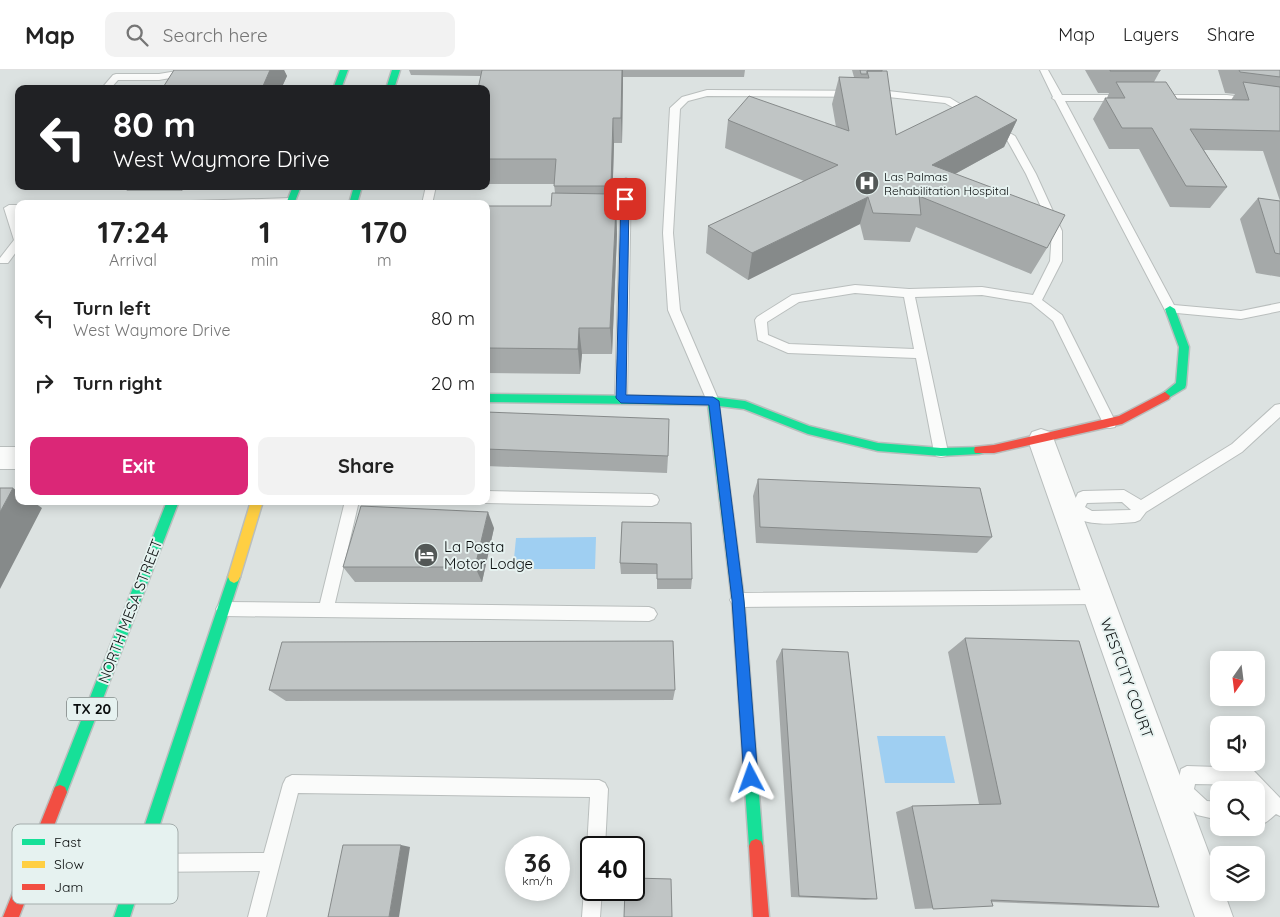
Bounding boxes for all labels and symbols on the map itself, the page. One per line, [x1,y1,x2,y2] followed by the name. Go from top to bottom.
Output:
[884,169,1009,198] place label: Las Palmas Rehabilitation Hospital
[854,170,880,196] hospital icon: Las Palmas Rehabilitation Hospital
[604,178,646,220] pin
[94,536,166,686] street label: NORTH MESA STREET
[444,537,533,573] place label: La Posta Motor Lodge
[413,542,439,568] hotel icon: La Posta Motor Lodge
[1096,615,1158,741] street label: WESTCITY COURT
[1210,651,1265,706] north arrow
[67,698,117,720] road number: TX 20
[724,751,776,803] position arrow
[12,824,178,904] legend
[54,833,82,851] text: Fast
[580,836,645,901] speed limit sign: 40
[54,855,84,873] text: Slow
[54,878,83,896] text: Jam

